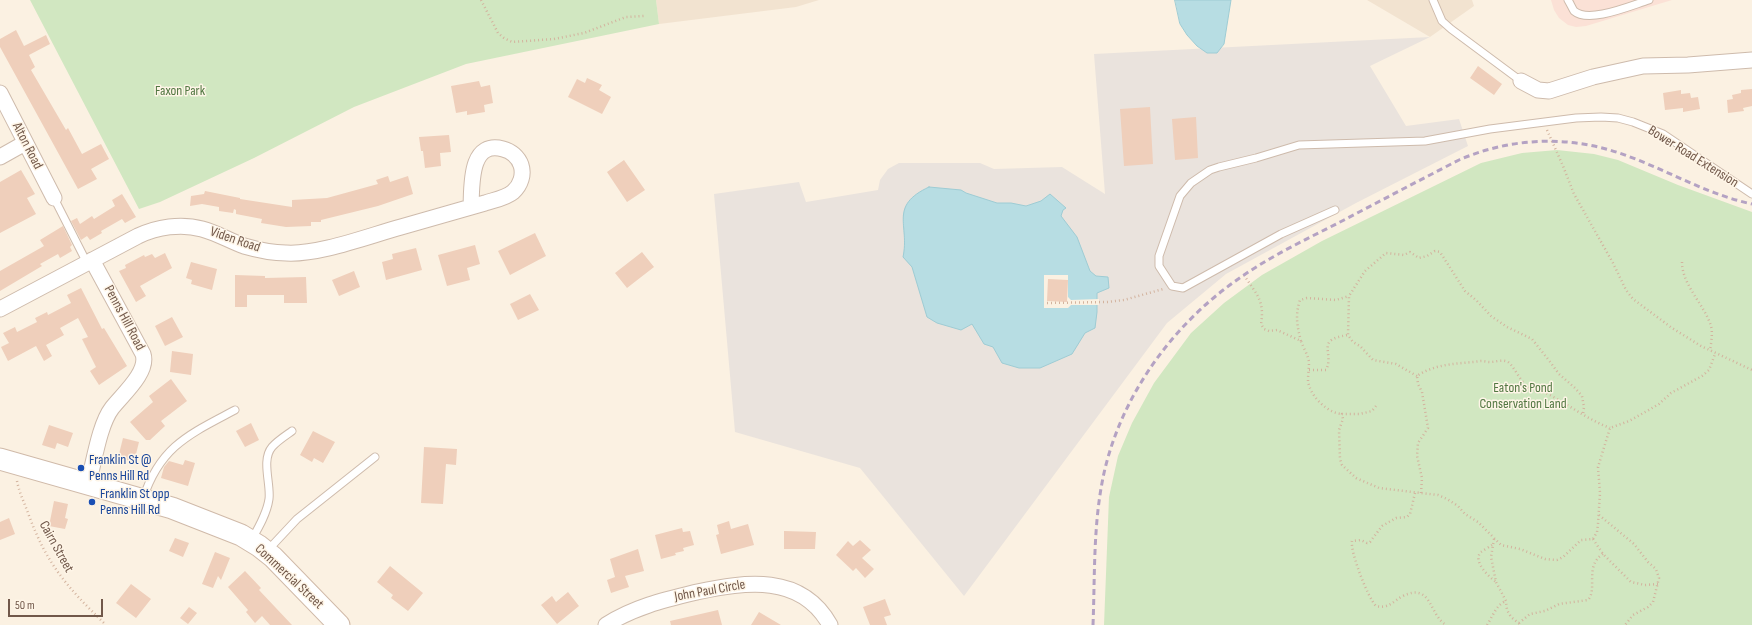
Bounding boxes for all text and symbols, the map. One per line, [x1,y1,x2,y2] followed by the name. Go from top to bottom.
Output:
[155,83,205,99] park label: Faxon Park
[8,120,46,172] street label: Alton Road
[1645,122,1741,192] street label: Bower Road Extension
[208,224,262,256] street label: Viden Road
[100,283,148,353] street label: Penns Hill Road
[1479,380,1567,412] park label: Eaton's Pond Conservation Land
[89,452,151,484] place label: Franklin St @ Penns Hill Rd
[76,463,86,473] marker: Franklin St @ Penns Hill Rd
[100,486,169,518] place label: Franklin St opp Penns Hill Rd
[87,497,97,507] marker: Franklin St opp Penns Hill Rd
[35,518,77,576] street label: Cairn Street
[251,541,327,613] street label: Commercial Street
[673,577,747,605] street label: John Paul Circle
[10,591,105,617] scale bar
[15,598,35,613] text: 50 m

